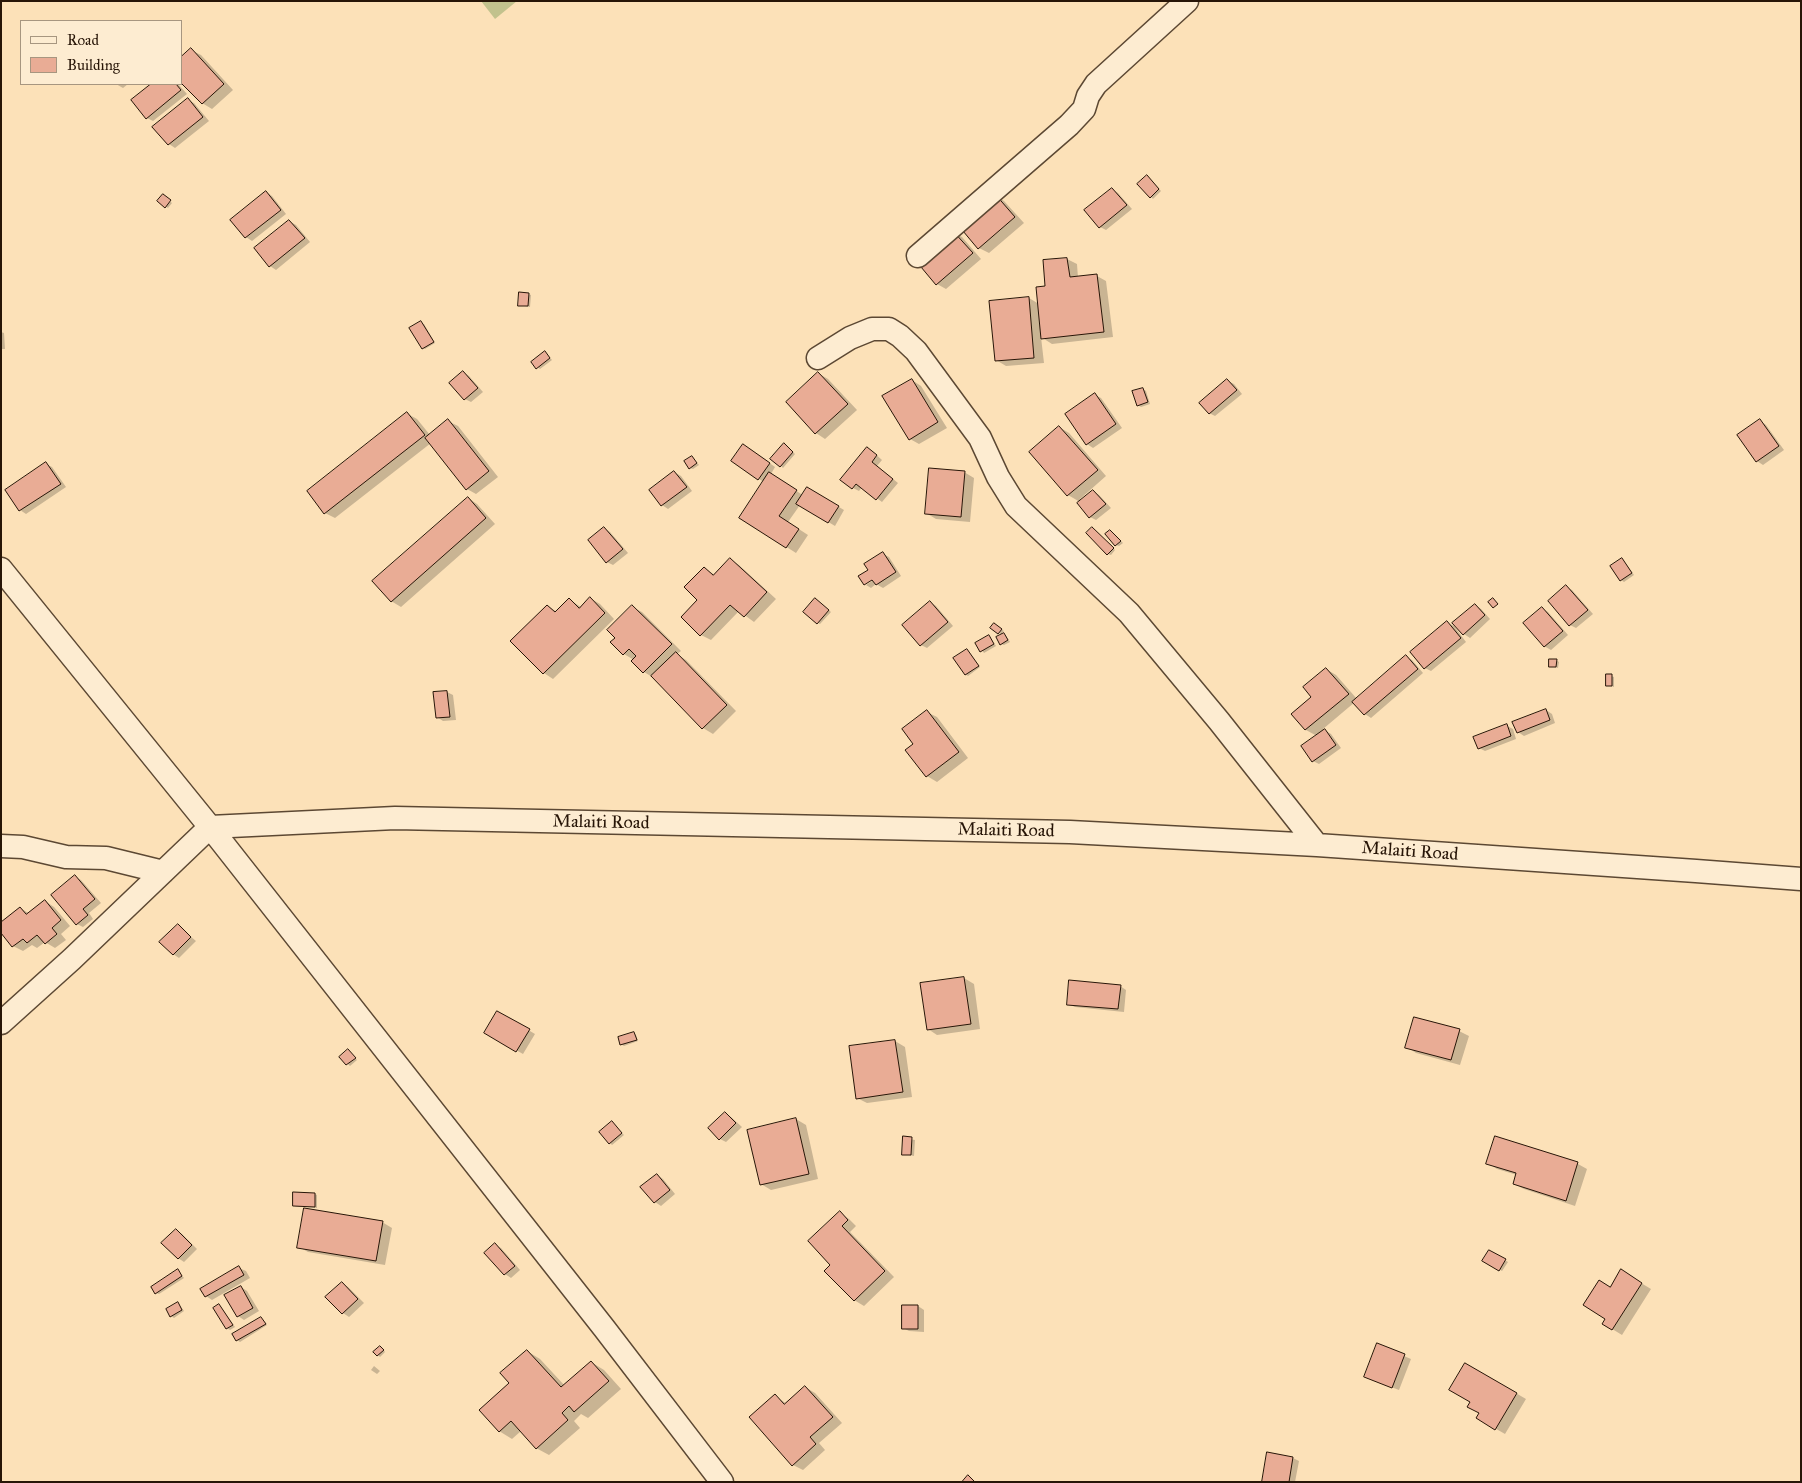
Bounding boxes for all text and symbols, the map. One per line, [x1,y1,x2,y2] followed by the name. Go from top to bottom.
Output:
[20,20,182,85] legend
[67,31,99,49] text: Road
[67,56,120,74] text: Building
[552,811,650,835] street label: Malaiti Road
[957,819,1055,843] street label: Malaiti Road
[1361,838,1459,866] street label: Malaiti Road

